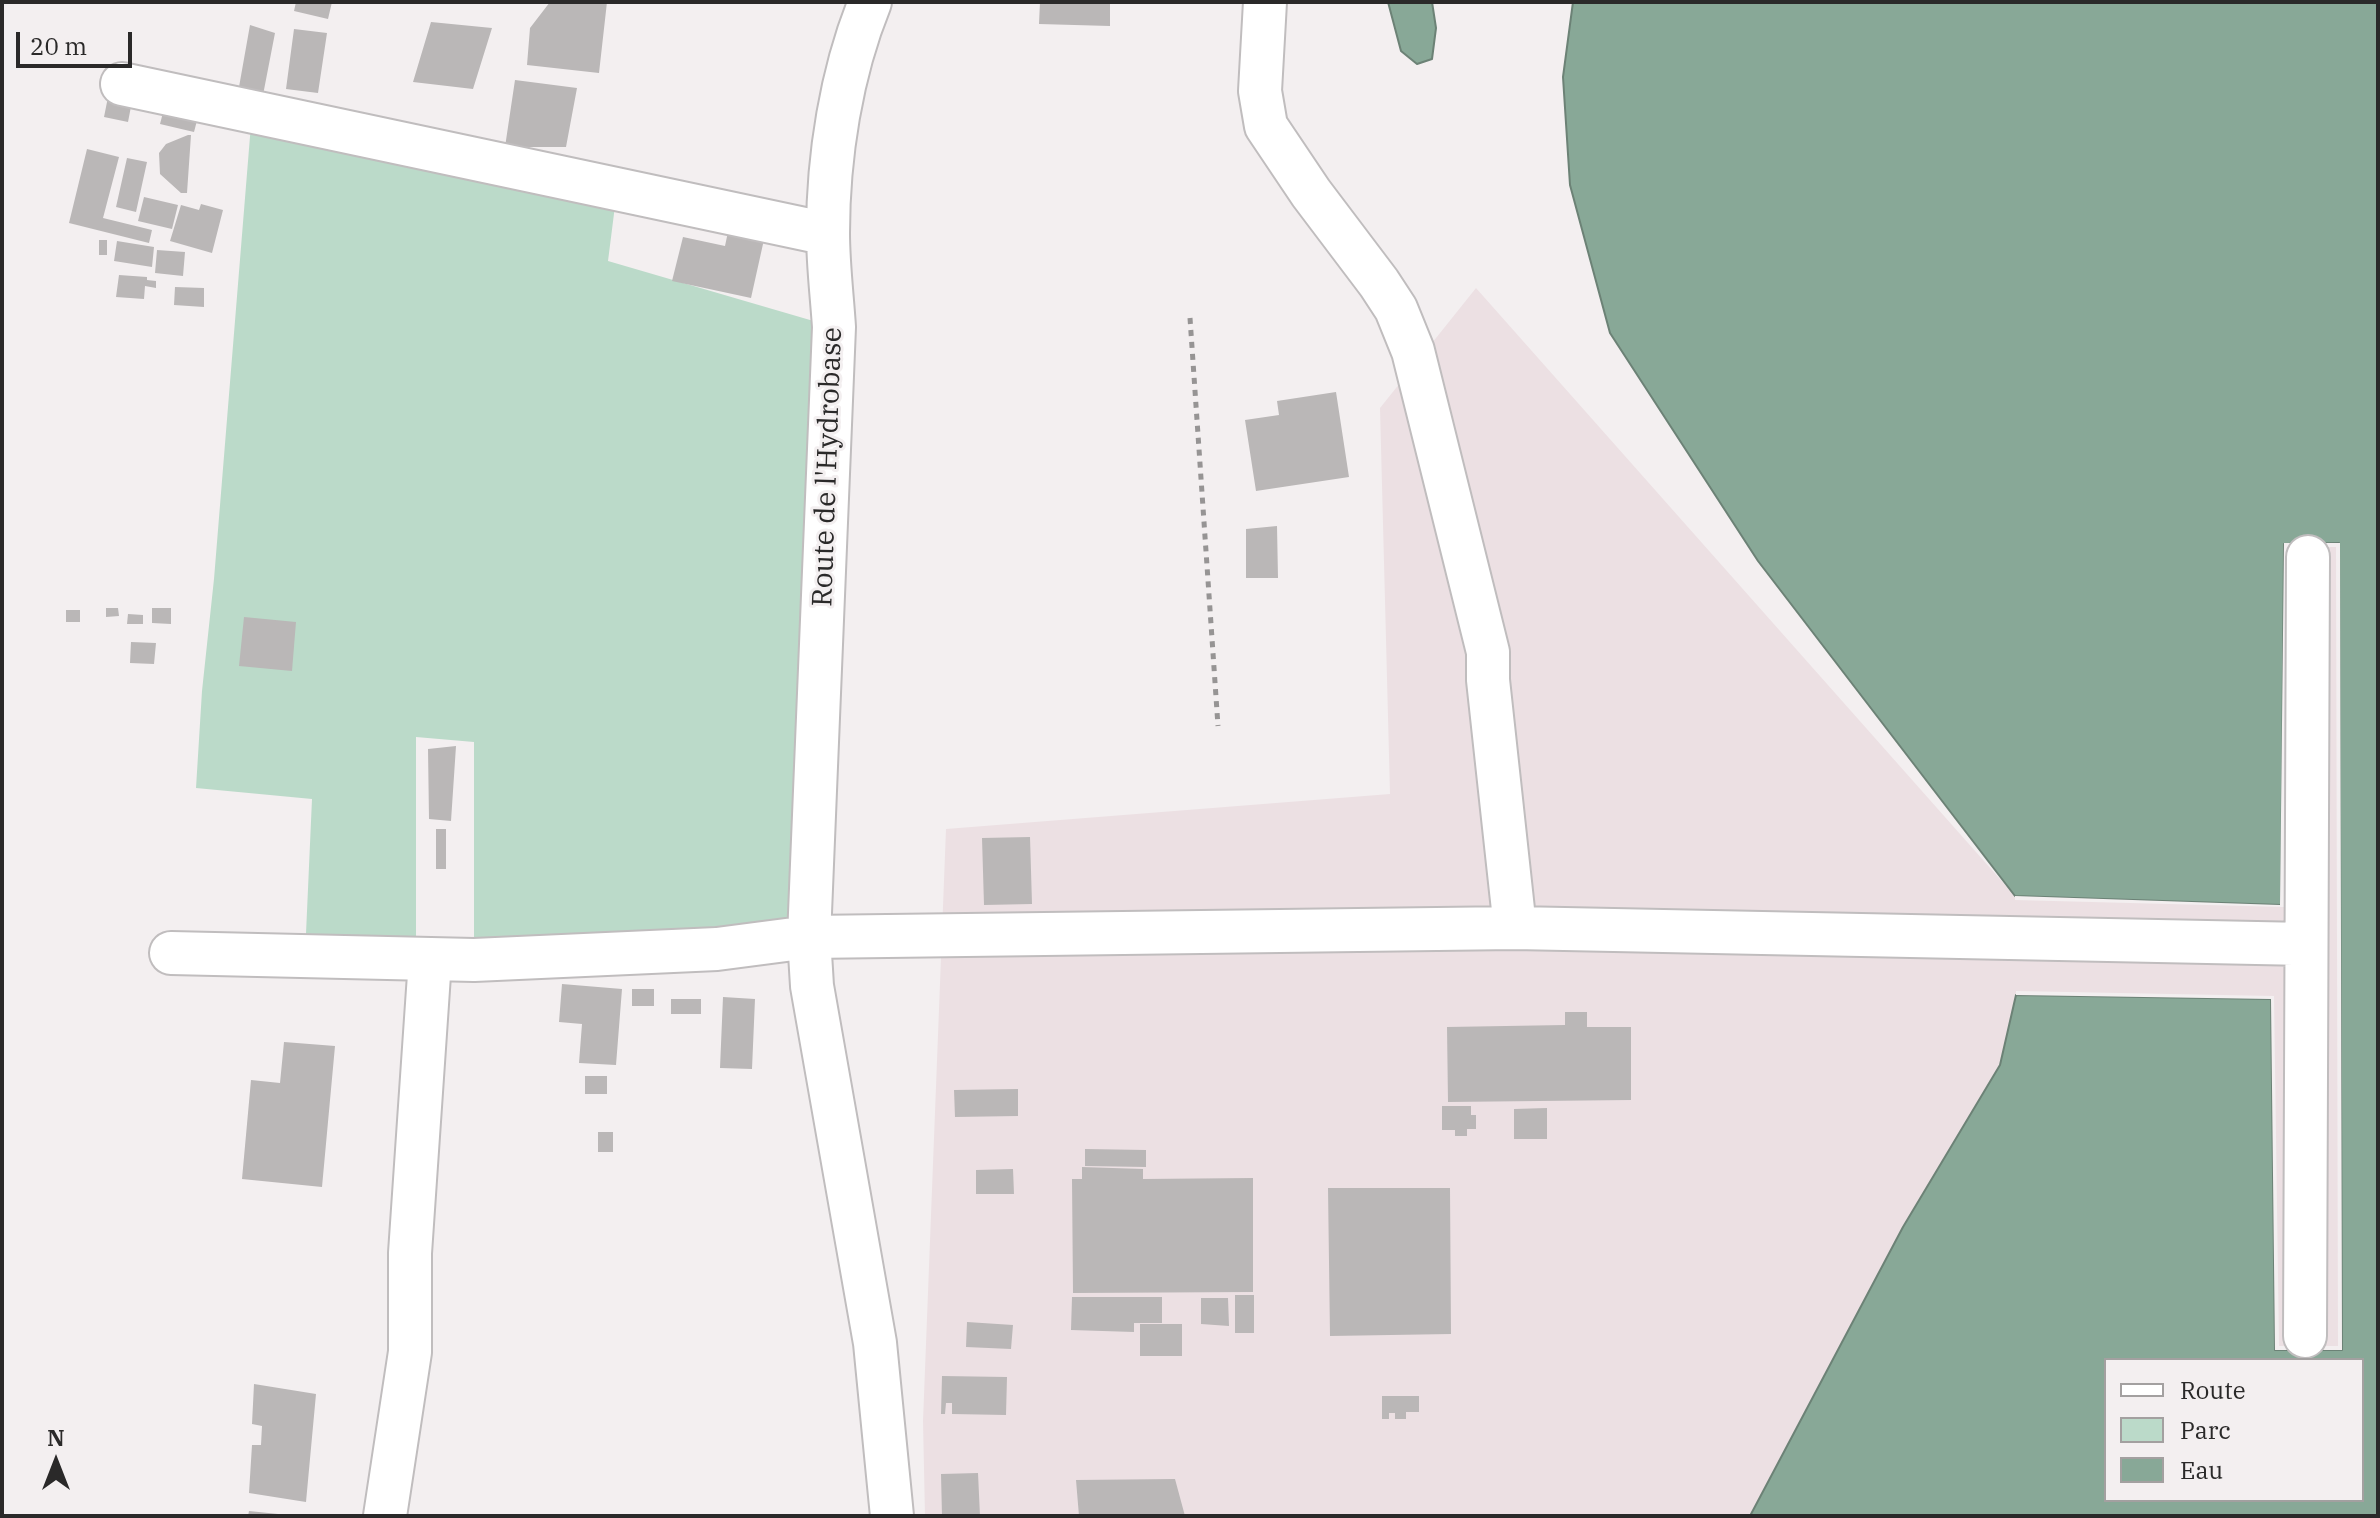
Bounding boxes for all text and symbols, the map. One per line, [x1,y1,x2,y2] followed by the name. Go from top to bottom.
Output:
[20,16,136,66] scale bar
[30,30,87,62] text: 20 m
[806,327,850,607] street label: Route de l'Hydrobase
[2104,1358,2364,1502] legend
[2180,1374,2246,1406] text: Route
[2180,1414,2231,1446] text: Parc
[16,1422,96,1502] north arrow
[47,1423,65,1452] text: N
[2180,1454,2223,1486] text: Eau

